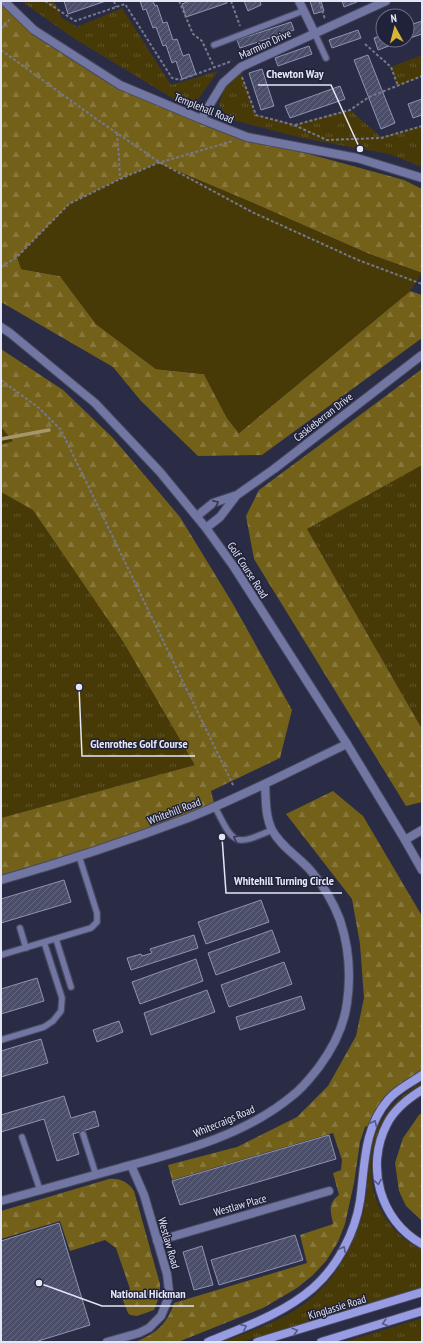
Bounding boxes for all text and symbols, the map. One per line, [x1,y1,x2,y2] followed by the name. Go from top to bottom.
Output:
[375,8,415,48] north arrow
[390,11,398,25] text: N
[237,26,294,62] street label: Marmion Drive
[258,61,331,85] callout: Chewton Way
[266,66,324,81] text: Chewton Way
[172,90,236,126] street label: Templehall Road
[291,389,356,444] street label: Caskieberran Drive
[211,500,219,508] one-way arrow
[225,539,272,601] street label: Golf Course Road
[82,732,195,756] callout: Glenrothes Golf Course
[90,736,188,751] text: Glenrothes Golf Course
[146,794,203,827] street label: Whitehill Road
[233,835,241,843] one-way arrow
[226,869,342,893] callout: Whitehill Turning Circle
[233,873,334,888] text: Whitehill Turning Circle
[191,1102,257,1140] street label: Whitecraigs Road
[369,1120,377,1128] one-way arrow
[373,1179,382,1185] one-way arrow
[212,1191,268,1219] street label: Westlaw Place
[155,1216,183,1270] street label: Westlaw Road
[338,1245,346,1253] one-way arrow
[102,1282,194,1306] callout: National Hickman
[110,1286,186,1301] text: National Hickman
[306,1291,368,1322] street label: Kinglassie Road
[381,1318,388,1327] one-way arrow
[239,1324,247,1332] one-way arrow
[291,1327,298,1336] one-way arrow

